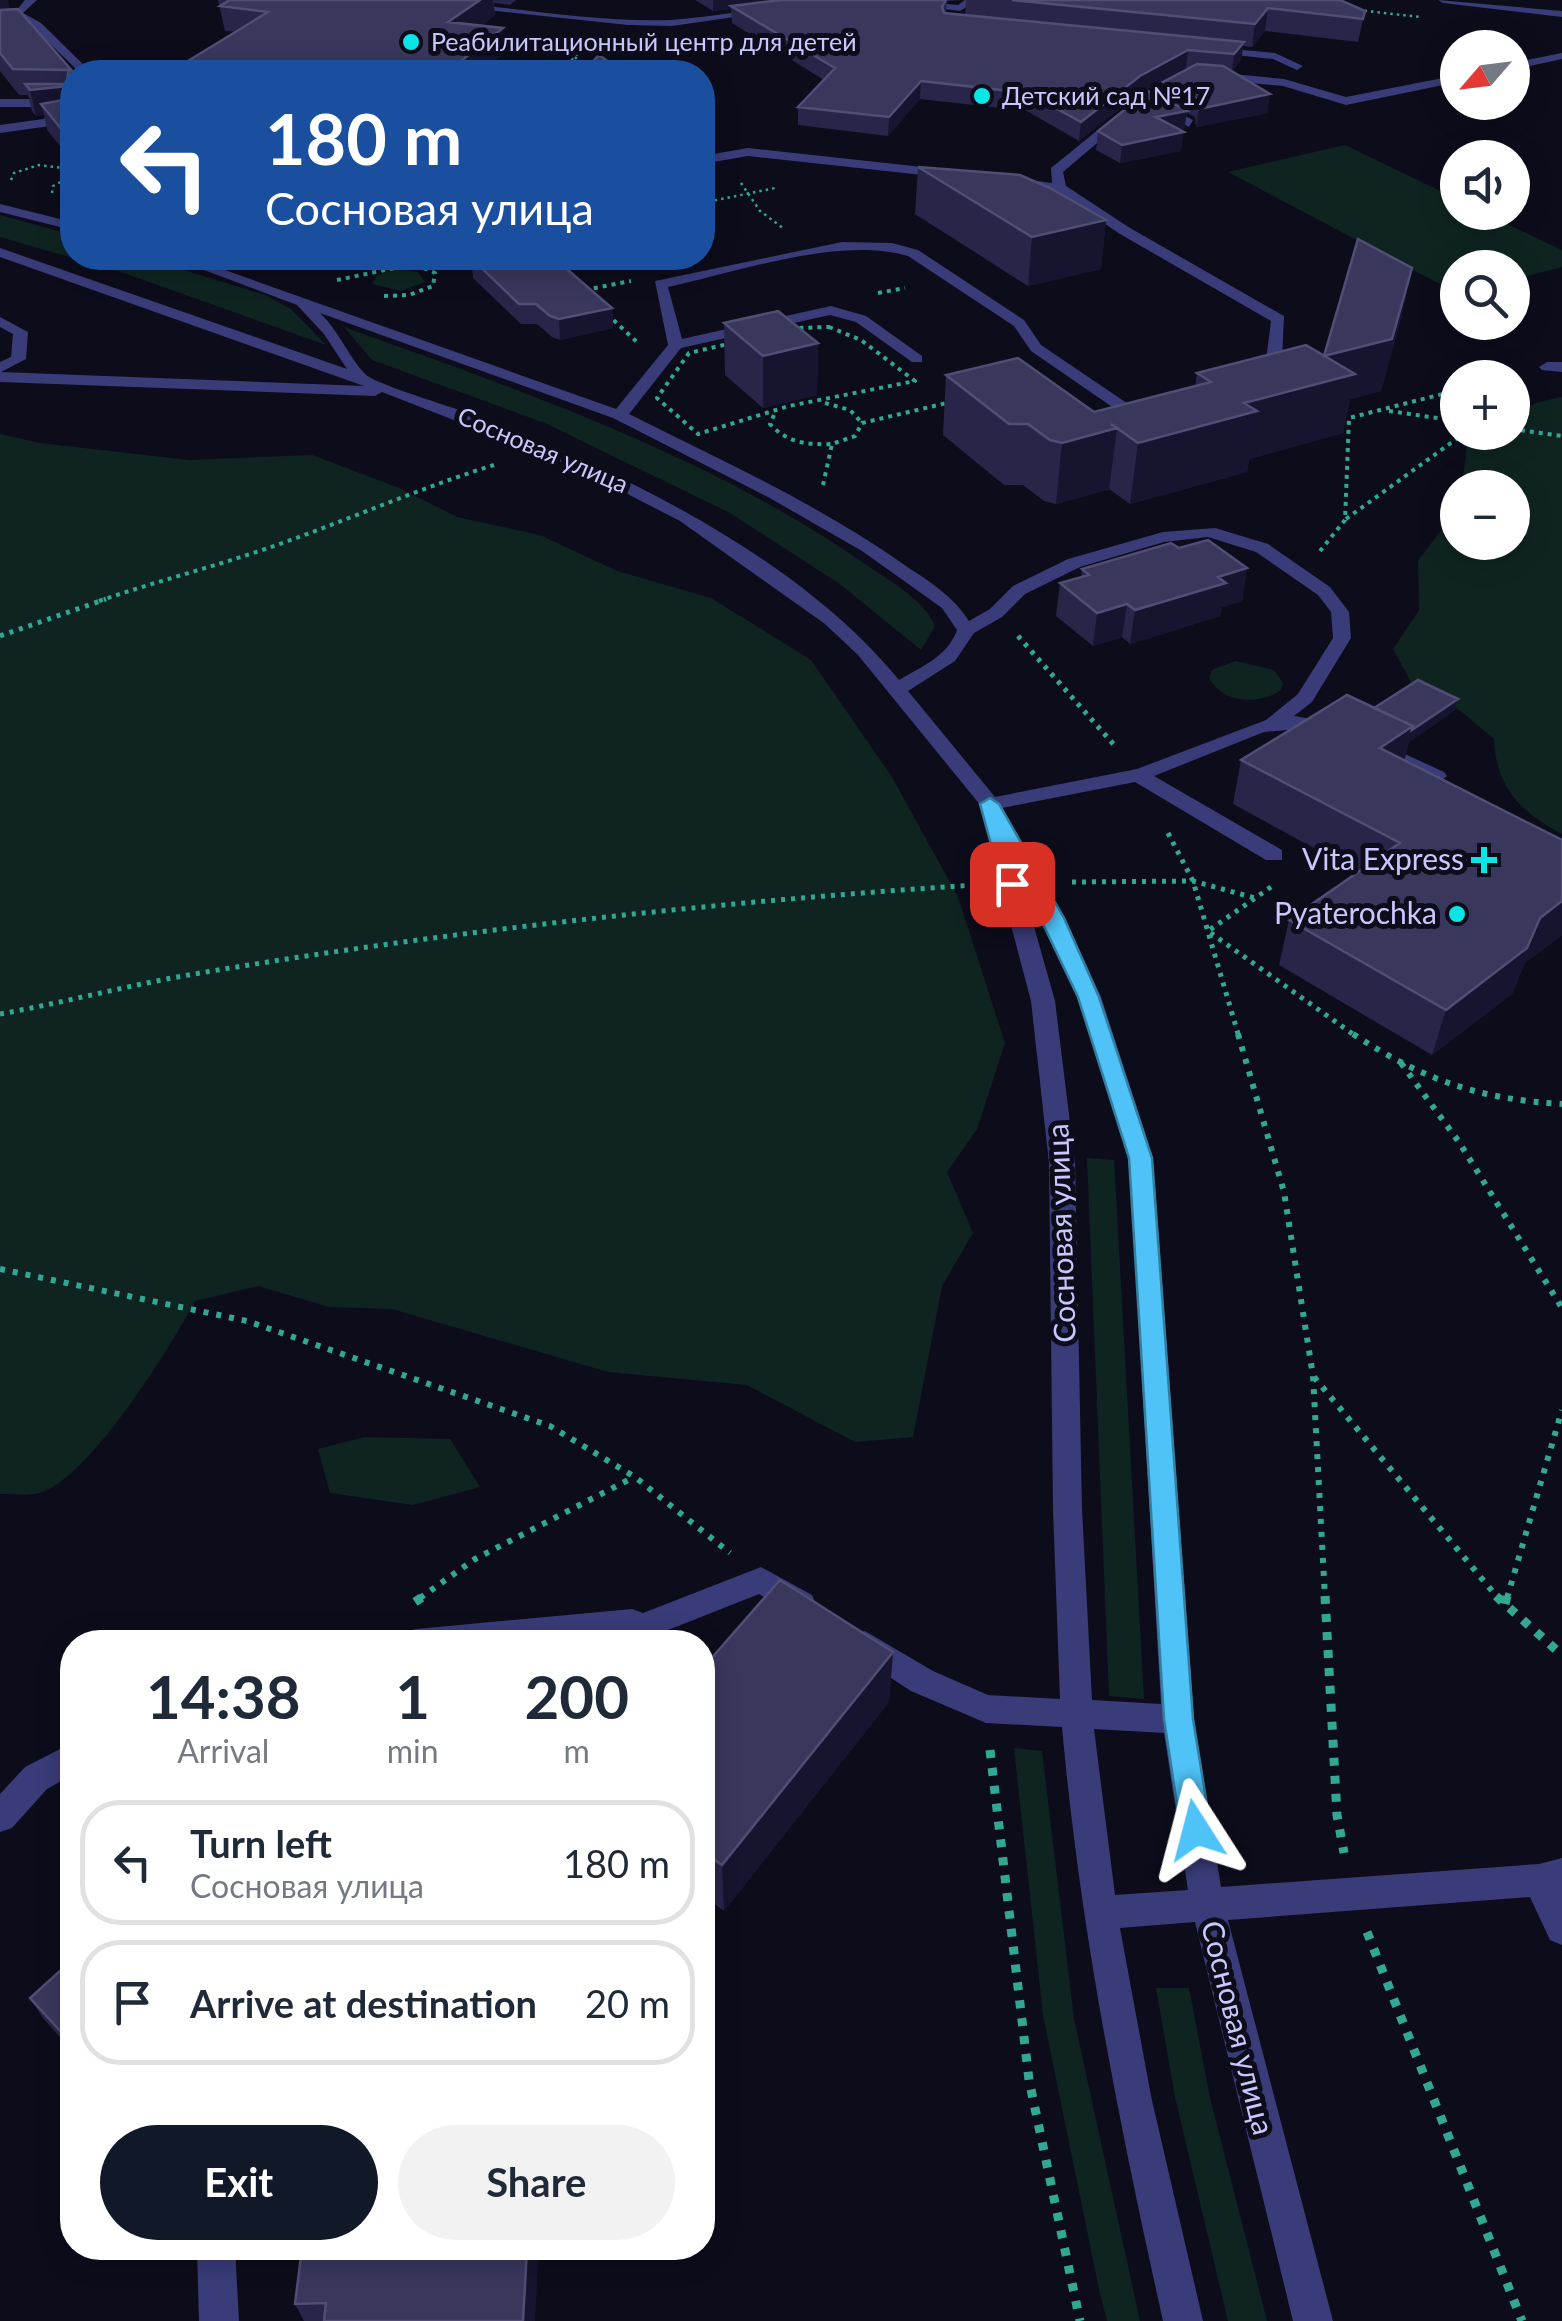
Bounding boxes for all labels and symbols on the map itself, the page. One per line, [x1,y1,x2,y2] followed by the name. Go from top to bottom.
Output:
[431,26,857,56] place label: Реабилитационный центр для детей
[1440,30,1530,120] north arrow
[400,31,422,53] marker: Реабилитационный центр для детей
[1002,80,1210,110] place label: Детский сад №17
[971,85,993,107] marker: Детский сад №17
[453,400,633,499] street label: Сосновая улица
[1302,840,1464,876] place label: Vita Express
[970,842,1055,927] pin
[1473,849,1495,871] marker: Vita Express
[1274,894,1437,930] place label: Pyaterochka
[1446,903,1468,925] marker: Pyaterochka
[1038,1123,1082,1343] street label: Сосновая улица
[1144,1778,1248,1882] position arrow
[1195,1917,1283,2138] street label: Сосновая улица

